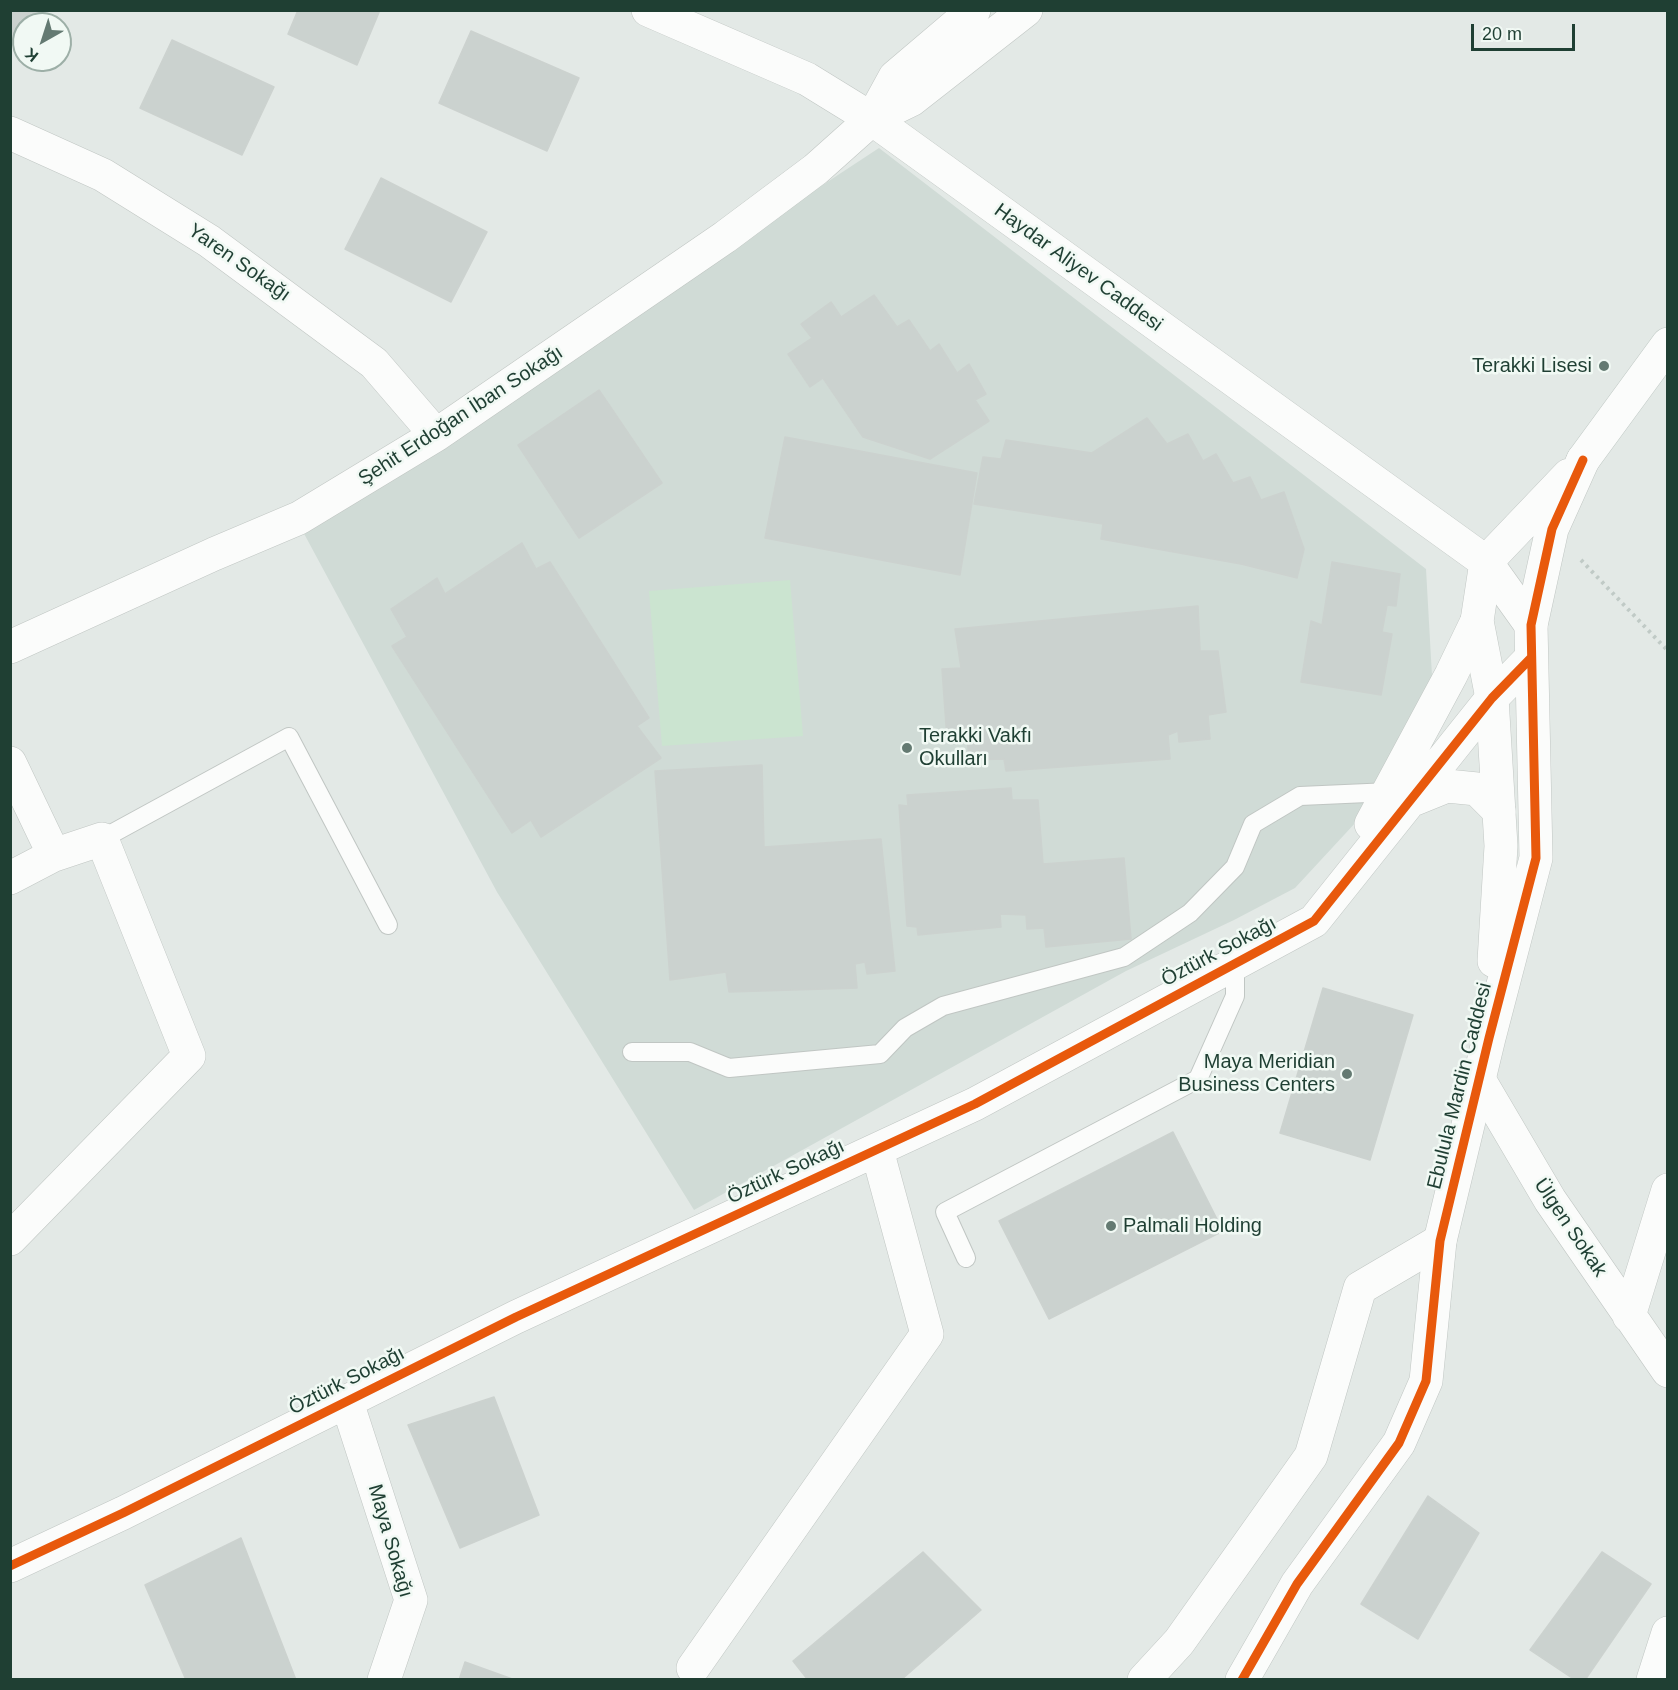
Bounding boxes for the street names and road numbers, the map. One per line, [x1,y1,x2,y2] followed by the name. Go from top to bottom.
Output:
[989,199,1167,337] street label: Haydar Aliyev Caddesi
[183,219,295,307] street label: Yaren Sokağı
[354,341,568,491] street label: Şehit Erdoğan İban Sokağı
[1157,912,1281,992] street label: Öztürk Sokağı
[1423,980,1497,1192] street label: Ebulula Mardin Caddesi
[724,1134,848,1210] street label: Öztürk Sokağı
[1528,1174,1612,1282] street label: Ülgen Sokak
[285,1342,409,1420] street label: Öztürk Sokağı
[362,1482,418,1600] street label: Maya Sokağı

